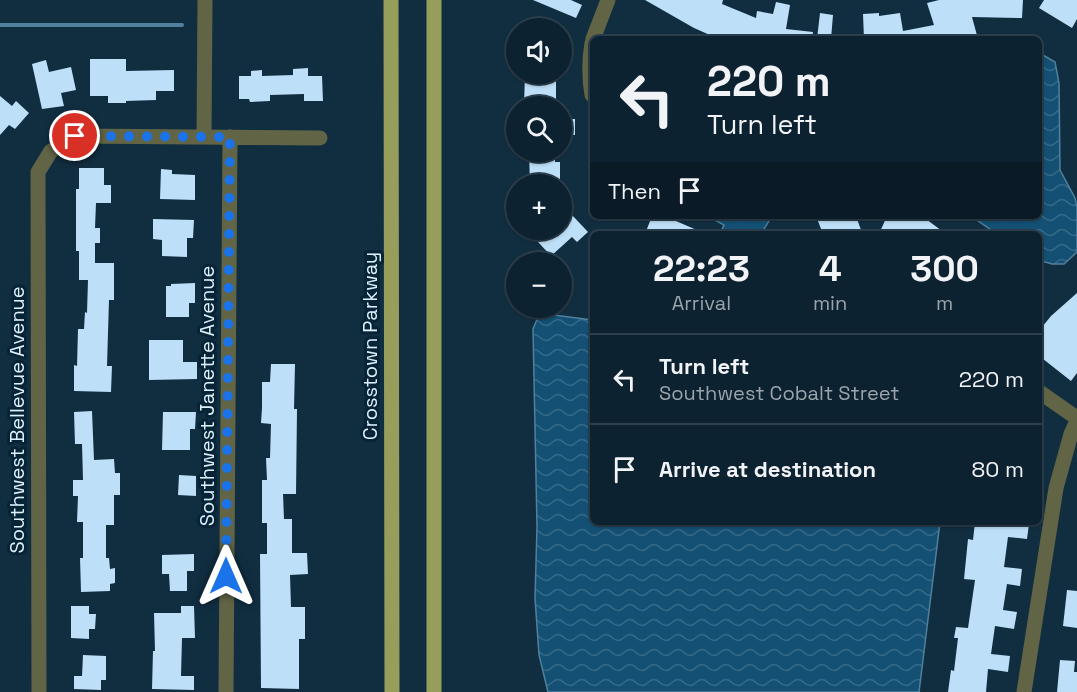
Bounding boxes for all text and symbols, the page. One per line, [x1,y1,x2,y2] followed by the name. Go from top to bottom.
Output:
[506,18,572,318] map controls
[506,18,572,84] button: sound
[707,55,831,108] text: 220 m
[608,60,686,138] icon: left
[506,96,572,162] button: search
[707,107,817,142] text: Turn left
[49,110,100,161] pin
[58,119,91,152] icon: arrive
[506,174,572,240] button: +
[673,174,706,207] icon: arrive
[608,177,661,205] text: Then
[653,246,750,292] text: 22:23
[819,246,842,292] text: 4
[910,246,979,292] text: 300
[357,252,383,440] street label: Crosstown Parkway
[506,252,572,318] button: −
[194,266,220,526] street label: Southwest Janette Avenue
[4,286,30,554] street label: Southwest Bellevue Avenue
[672,290,731,316] text: Arrival
[813,290,847,316] text: min
[936,290,953,316] text: m
[659,352,749,380] text: Turn left
[608,363,641,396] icon: left
[959,365,1024,393] text: 220 m
[659,380,899,406] text: Southwest Cobalt Street
[608,453,641,486] icon: arrive
[659,455,876,483] text: Arrive at destination
[972,455,1024,483] text: 80 m
[194,544,258,608] position arrow

